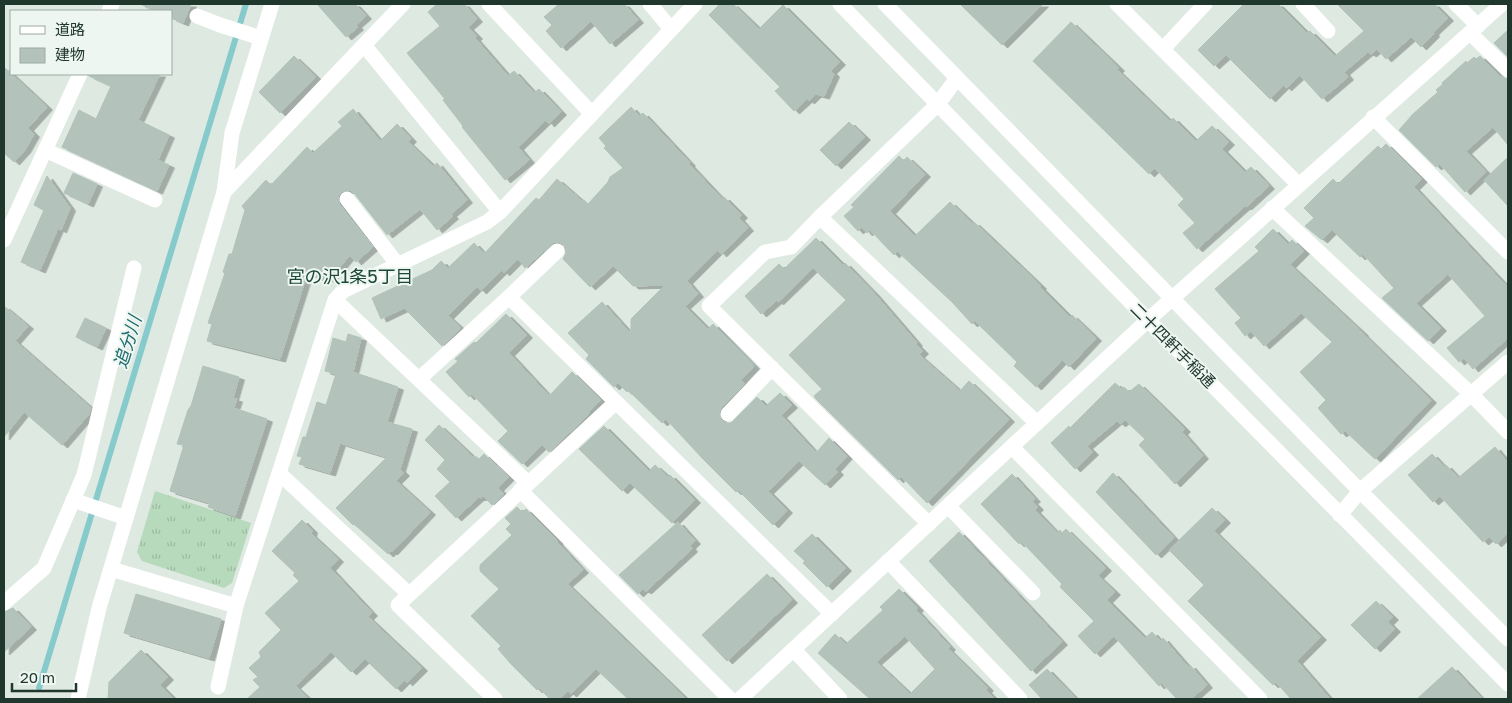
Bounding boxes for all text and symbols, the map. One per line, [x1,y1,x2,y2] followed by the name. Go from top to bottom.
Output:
[10,10,172,75] legend
[55,20,85,38] text: 道路
[55,45,85,63] text: 建物
[286,265,414,287] district label: 宮の沢1条5丁目
[1126,298,1220,392] street label: 二十四軒手稲通
[109,311,146,371] water label: 追分川
[12,660,76,692] scale bar
[20,668,55,686] text: 20 m

